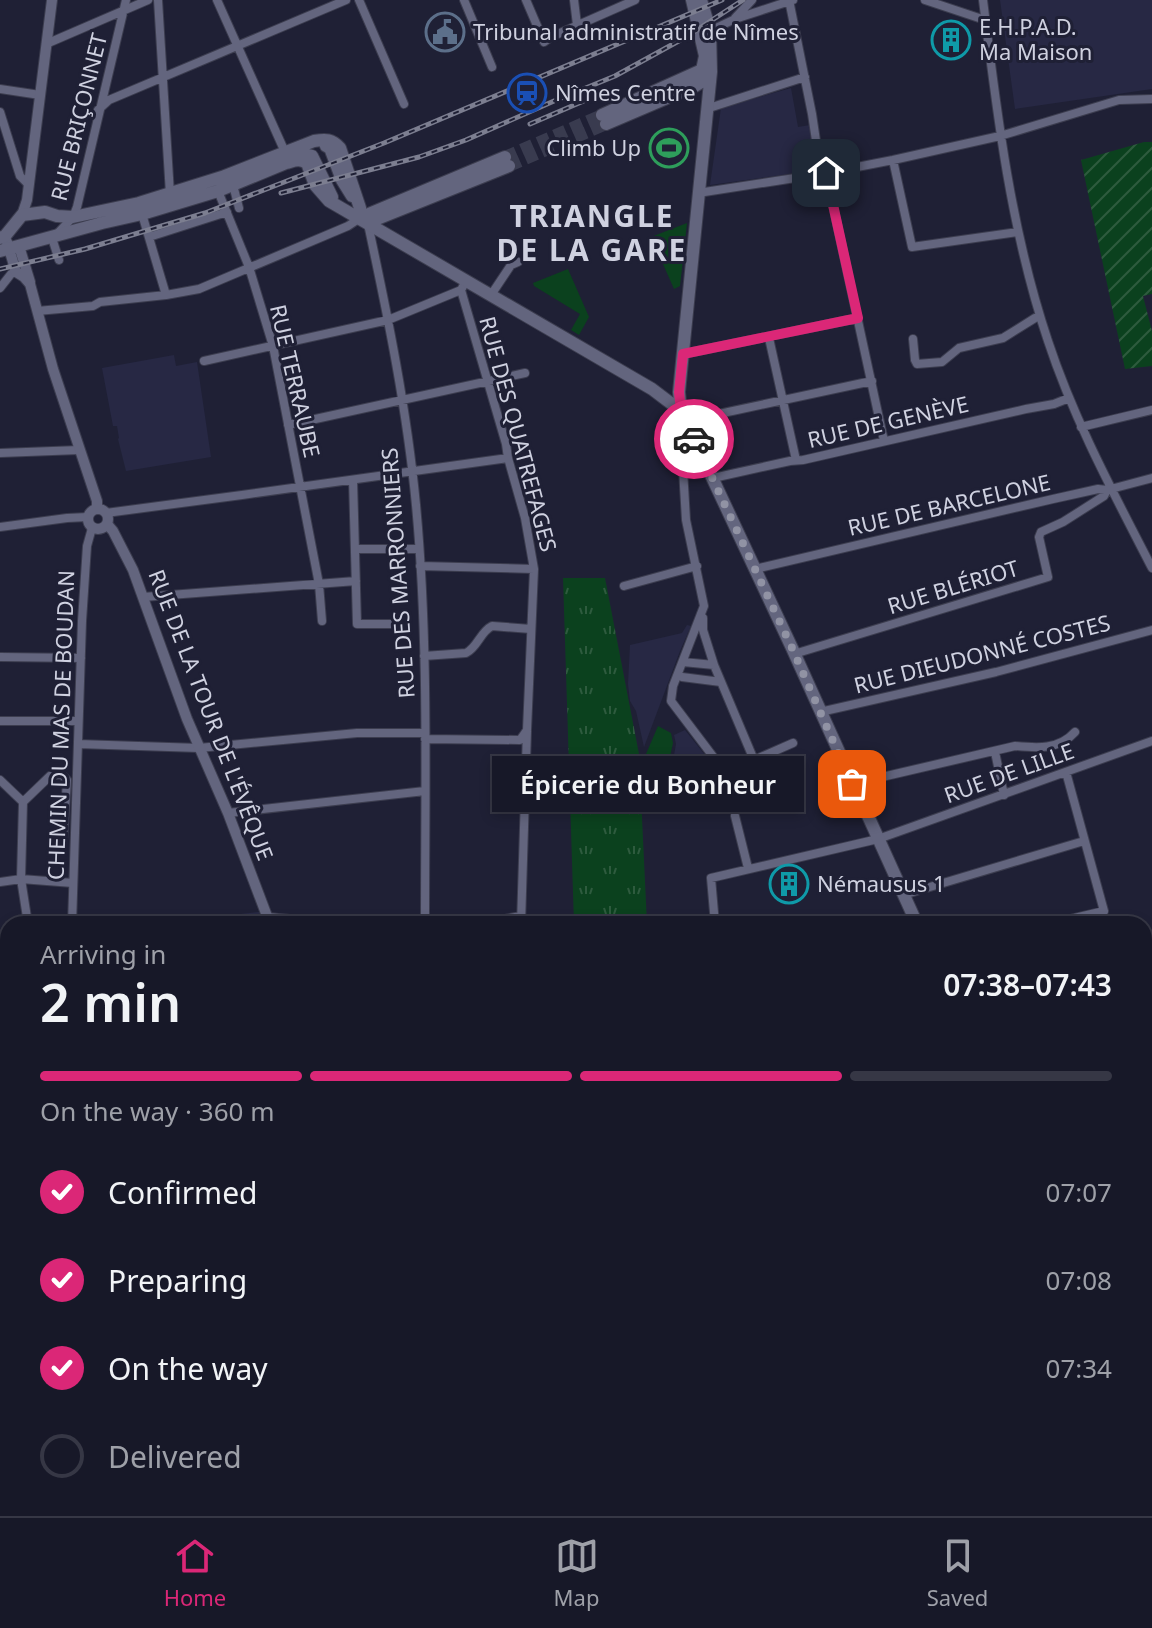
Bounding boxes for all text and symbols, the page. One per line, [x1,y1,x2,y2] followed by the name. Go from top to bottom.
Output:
[424,11,466,53] public building icon: Tribunal administratif de Nîmes
[979,11,1092,66] place label: E.H.P.A.D. Ma Maison
[473,16,799,46] place label: Tribunal administratif de Nîmes
[930,19,972,61] building icon: E.H.P.A.D. Ma Maison
[43,30,113,204] street label: RUE BRIÇONNET
[506,72,548,114] station icon: Nîmes Centre
[555,77,696,107] place label: Nîmes Centre
[648,127,690,169] sports icon: Climb Up
[546,132,641,162] place label: Climb Up
[792,139,860,207] pin
[804,151,848,195] icon: home
[497,195,687,270] district label: TRIANGLE DE LA GARE
[264,301,328,460] street label: RUE TERRAUBE
[473,313,565,555] street label: RUE DES QUATREFAGES
[804,388,971,454] street label: RUE DE GENÈVE
[654,399,734,479] courier
[672,417,716,461] icon: car
[373,447,421,699] street label: RUE DES MARRONNIERS
[844,466,1053,542] street label: RUE DE BARCELONE
[883,552,1022,620] street label: RUE BLÉRIOT
[142,565,281,864] street label: RUE DE LA TOUR DE L'ÉVÊQUE
[40,570,80,880] street label: CHEMIN DU MAS DE BOUDAN
[850,607,1113,699] street label: RUE DIEUDONNÉ COSTES
[940,735,1078,809] street label: RUE DE LILLE
[818,750,886,818] pin
[492,756,804,812] callout: Épicerie du Bonheur
[830,762,874,806] icon: bag
[520,766,776,802] text: Épicerie du Bonheur
[768,863,810,905] building icon: Némausus 1
[817,868,946,898] place label: Némausus 1
[40,936,166,972] text: Arriving in
[943,964,1112,1005] text: 07:38–07:43
[40,966,181,1037] text: 2 min
[40,1093,274,1129] text: On the way · 360 m
[40,1170,84,1214] icon: check
[108,1172,258,1213] text: Confirmed
[1046,1174,1112,1210] text: 07:07
[40,1258,84,1302] icon: check
[108,1260,247,1301] text: Preparing
[1046,1262,1112,1298] text: 07:08
[40,1346,84,1390] icon: check
[108,1348,268,1389] text: On the way
[1046,1350,1112,1386] text: 07:34
[108,1436,242,1477] text: Delivered
[164,1534,226,1612] tab: Home
[554,1534,599,1612] tab: Map
[927,1534,988,1612] tab: Saved

